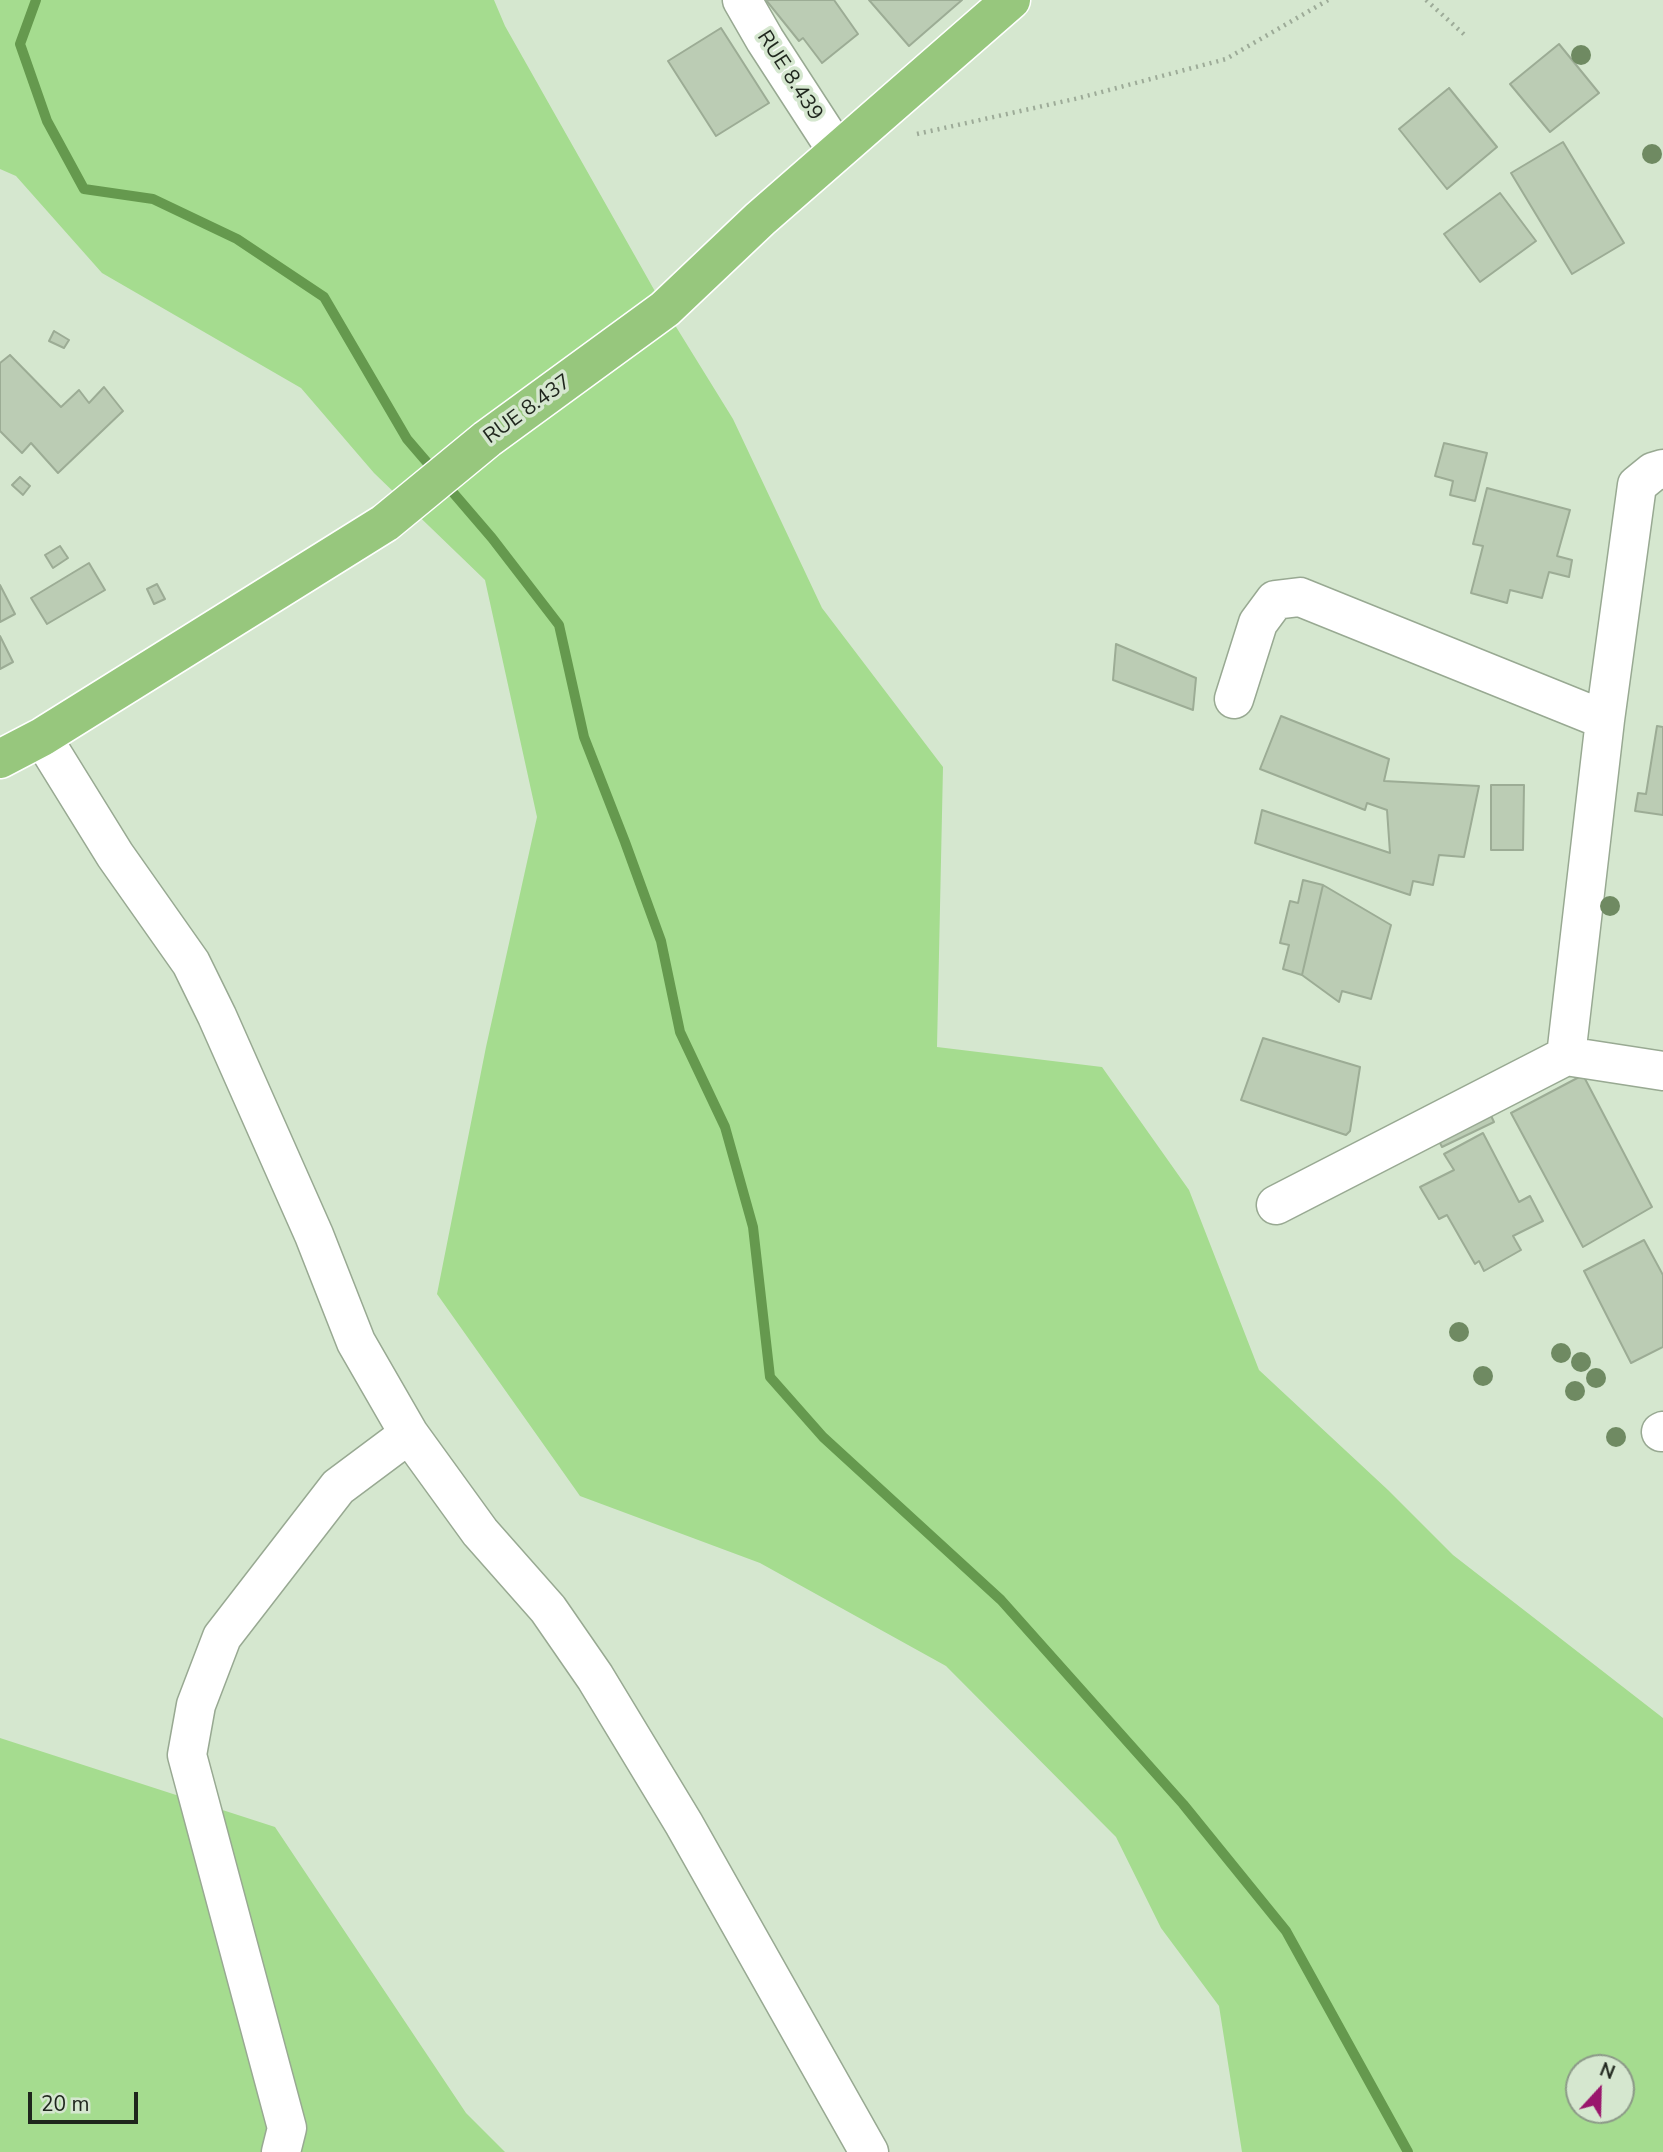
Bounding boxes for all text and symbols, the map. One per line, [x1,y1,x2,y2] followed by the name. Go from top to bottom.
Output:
[751,26,827,126] street label: RUE 8.439
[479,370,577,450] street label: RUE 8.437
[1565,2054,1635,2124] north arrow
[1596,2057,1619,2086] text: N
[32,2078,142,2122] scale bar
[41,2090,90,2118] text: 20 m

